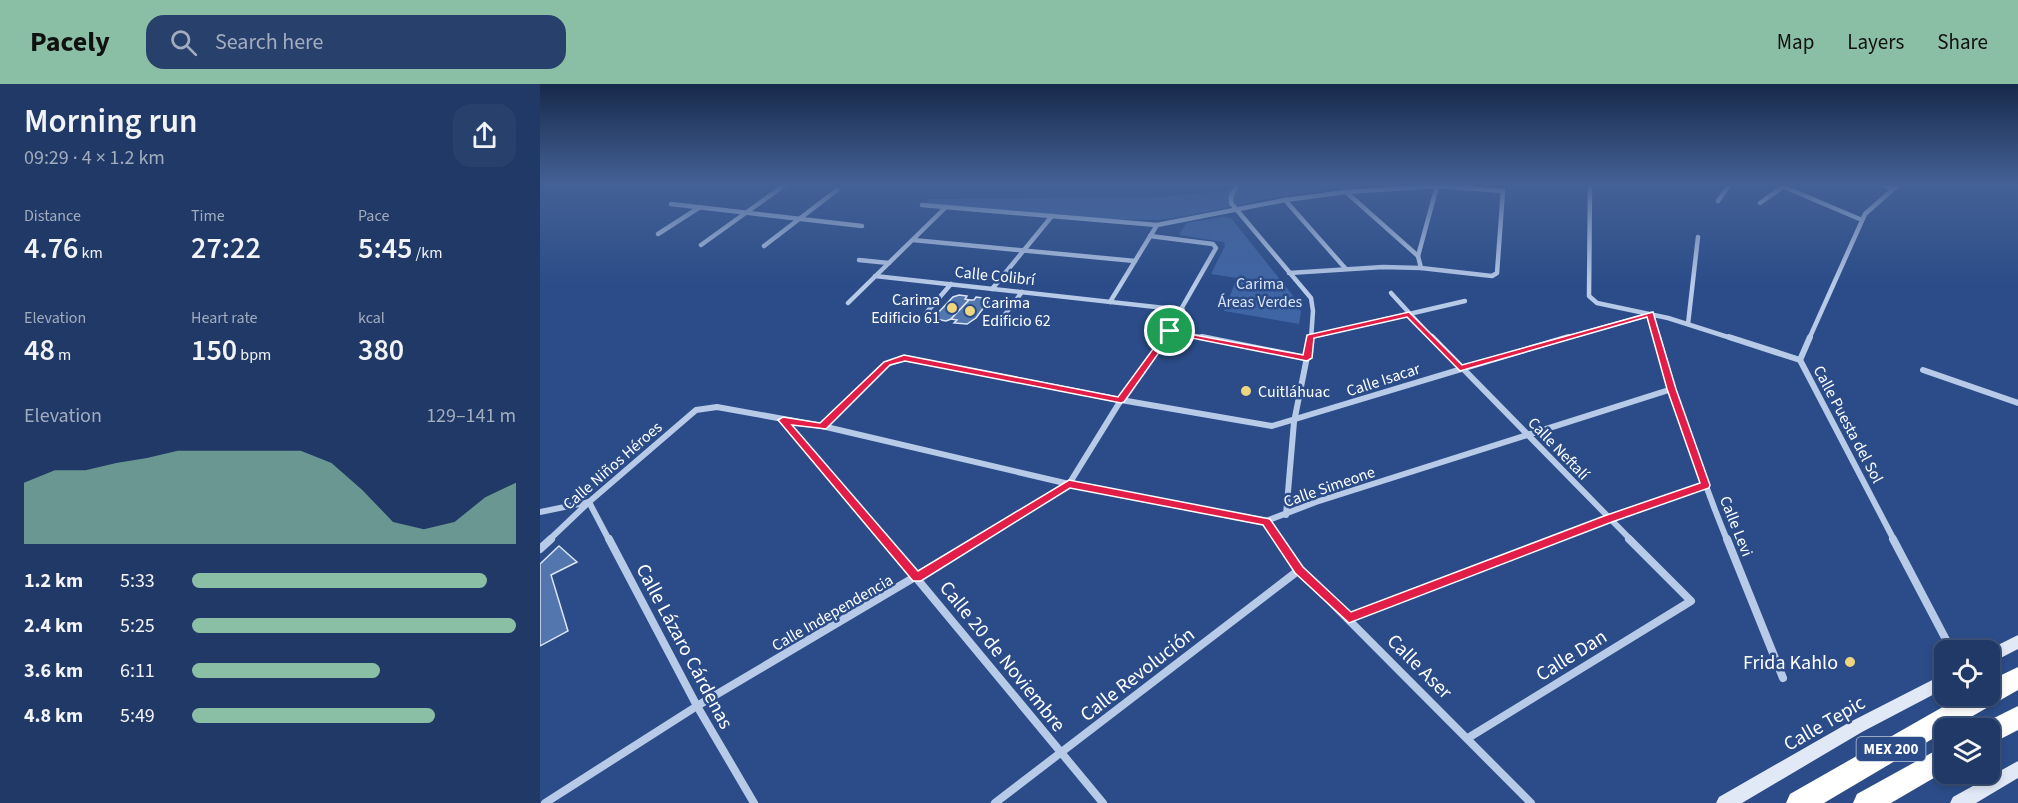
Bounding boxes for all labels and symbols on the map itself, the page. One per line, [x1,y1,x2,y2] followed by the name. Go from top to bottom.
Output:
[954,261,1037,291] street label: Calle Colibrí
[1218,273,1303,313] park label: Carima Áreas Verdes
[871,289,940,329] place label: Carima Edificio 61
[982,292,1051,332] place label: Carima Edificio 62
[945,301,959,315] marker: Carima Edificio 61
[963,304,977,318] marker: Carima Edificio 62
[1144,305,1195,356] pin
[1344,358,1423,402] street label: Calle Isacar
[1808,362,1888,487] street label: Calle Puesta del Sol
[1258,381,1330,403] place label: Cuitláhuac
[1239,384,1253,398] marker: Cuitláhuac
[1523,412,1595,486] street label: Calle Neftalí
[558,416,667,515] street label: Calle Niños Héroes
[1281,461,1378,513] street label: Calle Simeone
[1714,493,1758,560] street label: Calle Levi
[629,559,740,734] street label: Calle Lázaro Cárdenas
[768,569,897,657] street label: Calle Independencia
[933,575,1072,738] street label: Calle 20 de Noviembre
[1074,621,1201,729] street label: Calle Revolución
[1531,623,1612,689] street label: Calle Dan
[1380,628,1458,706] street label: Calle Aser
[1743,649,1838,677] place label: Frida Kahlo
[1843,655,1857,669] marker: Frida Kahlo
[1778,689,1871,759] street label: Calle Tepic
[1856,737,1926,761] road number: MEX 200

